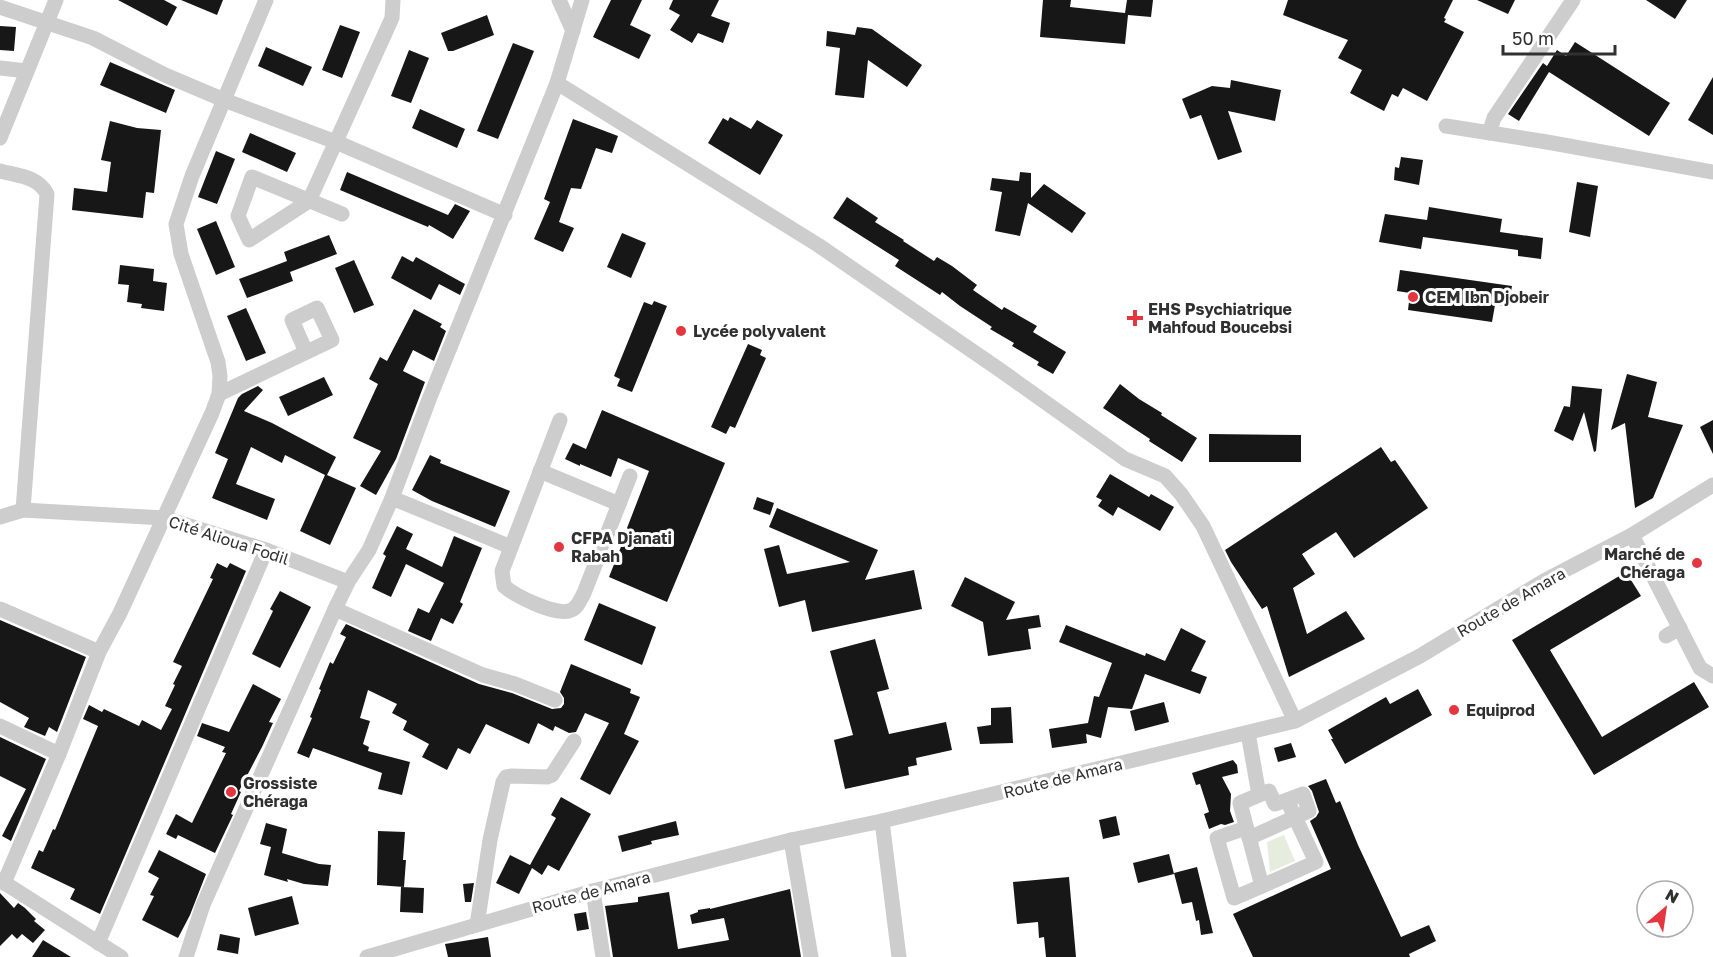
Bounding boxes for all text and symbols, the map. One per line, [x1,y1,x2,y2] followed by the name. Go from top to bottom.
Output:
[1503,18,1616,56] scale bar
[1512,27,1554,49] text: 50 m
[1425,287,1549,307] place label: CEM Ibn Djobeir
[1406,290,1420,304] marker: CEM Ibn Djobeir
[1148,299,1292,337] place label: EHS Psychiatrique Mahfoud Boucebsi
[1126,309,1144,327] marker: EHS Psychiatrique Mahfoud Boucebsi
[693,321,826,341] place label: Lycée polyvalent
[674,324,688,338] marker: Lycée polyvalent
[166,511,292,569] street label: Cité Alioua Fodil
[571,528,672,566] place label: CFPA Djanati Rabah
[552,540,566,554] marker: CFPA Djanati Rabah
[1604,544,1685,582] place label: Marché de Chéraga
[1690,556,1704,570] marker: Marché de Chéraga
[1453,563,1569,641] street label: Route de Amara
[1466,700,1535,720] place label: Equiprod
[1447,703,1461,717] marker: Equiprod
[1001,754,1125,802] street label: Route de Amara
[243,773,317,811] place label: Grossiste Chéraga
[224,785,238,799] marker: Grossiste Chéraga
[530,867,652,917] street label: Route de Amara
[1635,879,1695,939] north arrow
[1662,884,1682,908] text: N

